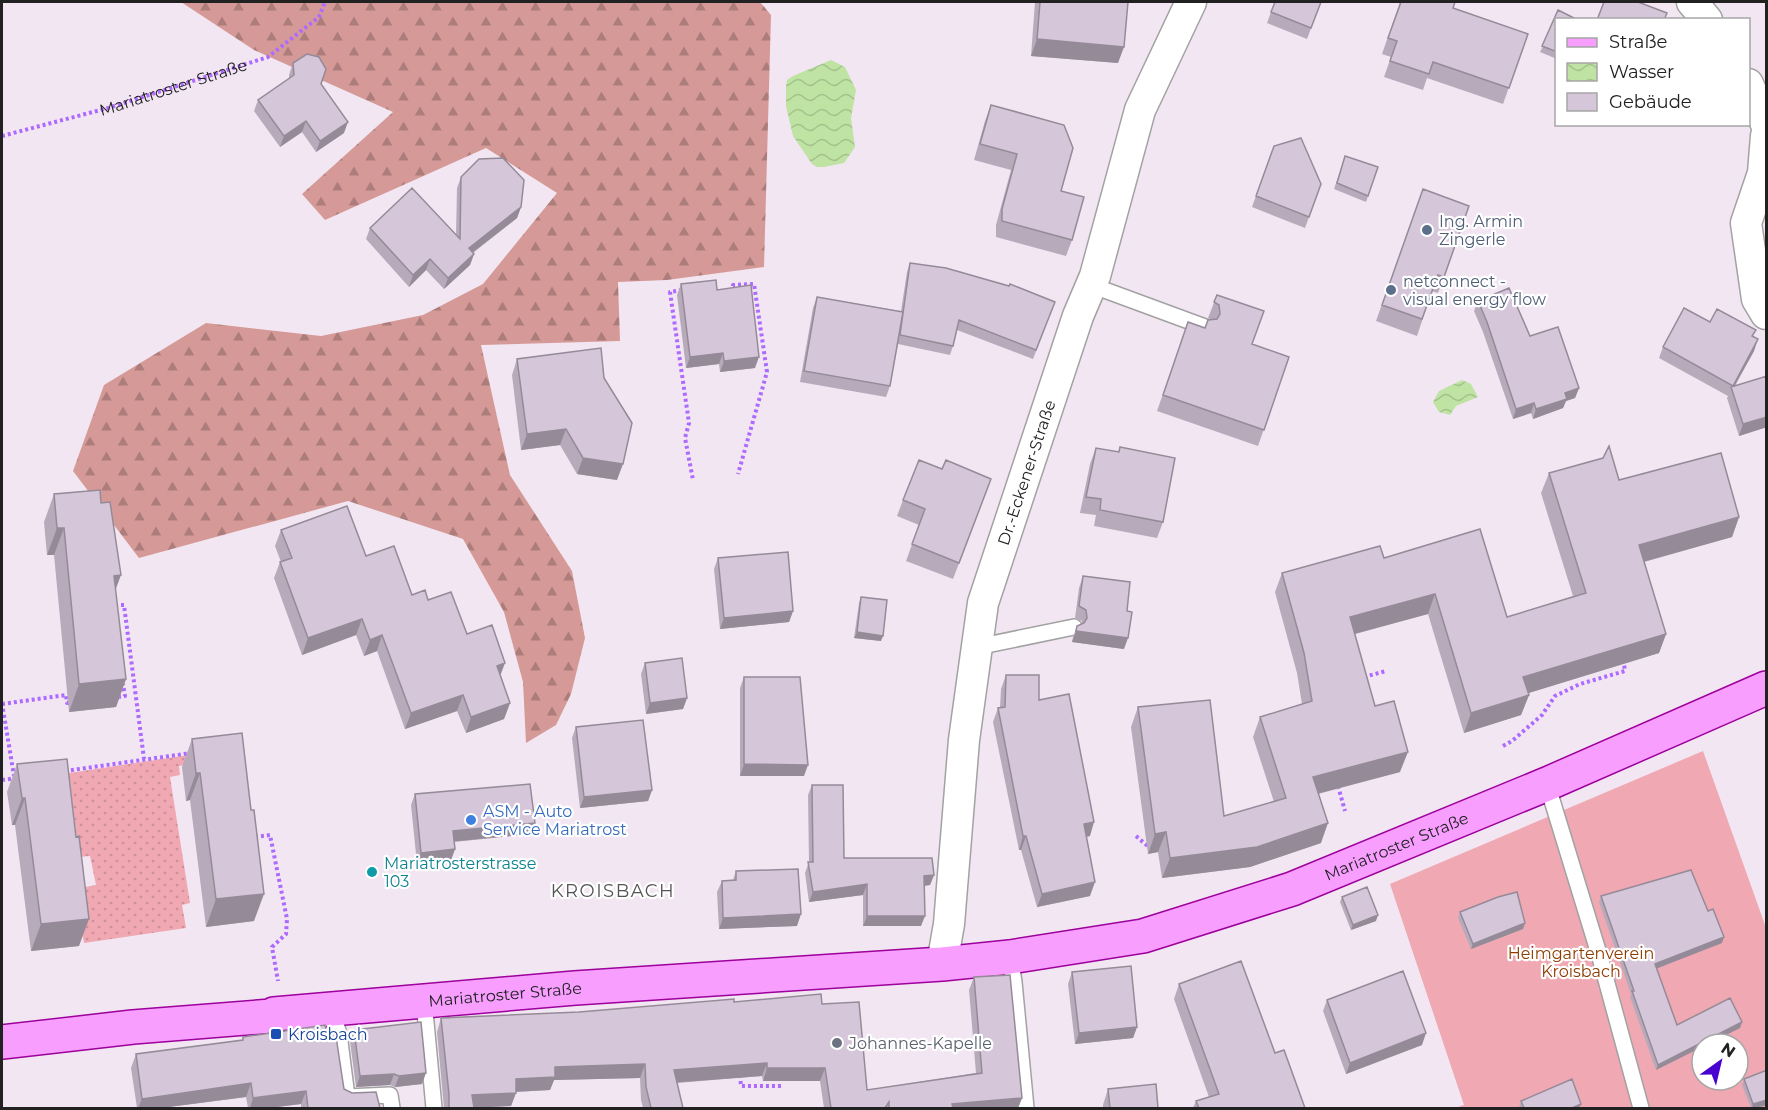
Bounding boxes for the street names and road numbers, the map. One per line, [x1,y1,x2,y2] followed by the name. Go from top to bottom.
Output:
[97,55,249,120] street label: Mariatroster Straße
[994,398,1060,548] street label: Dr.-Eckener-Straße
[1322,808,1471,885] street label: Mariatroster Straße
[428,979,582,1011] street label: Mariatroster Straße

